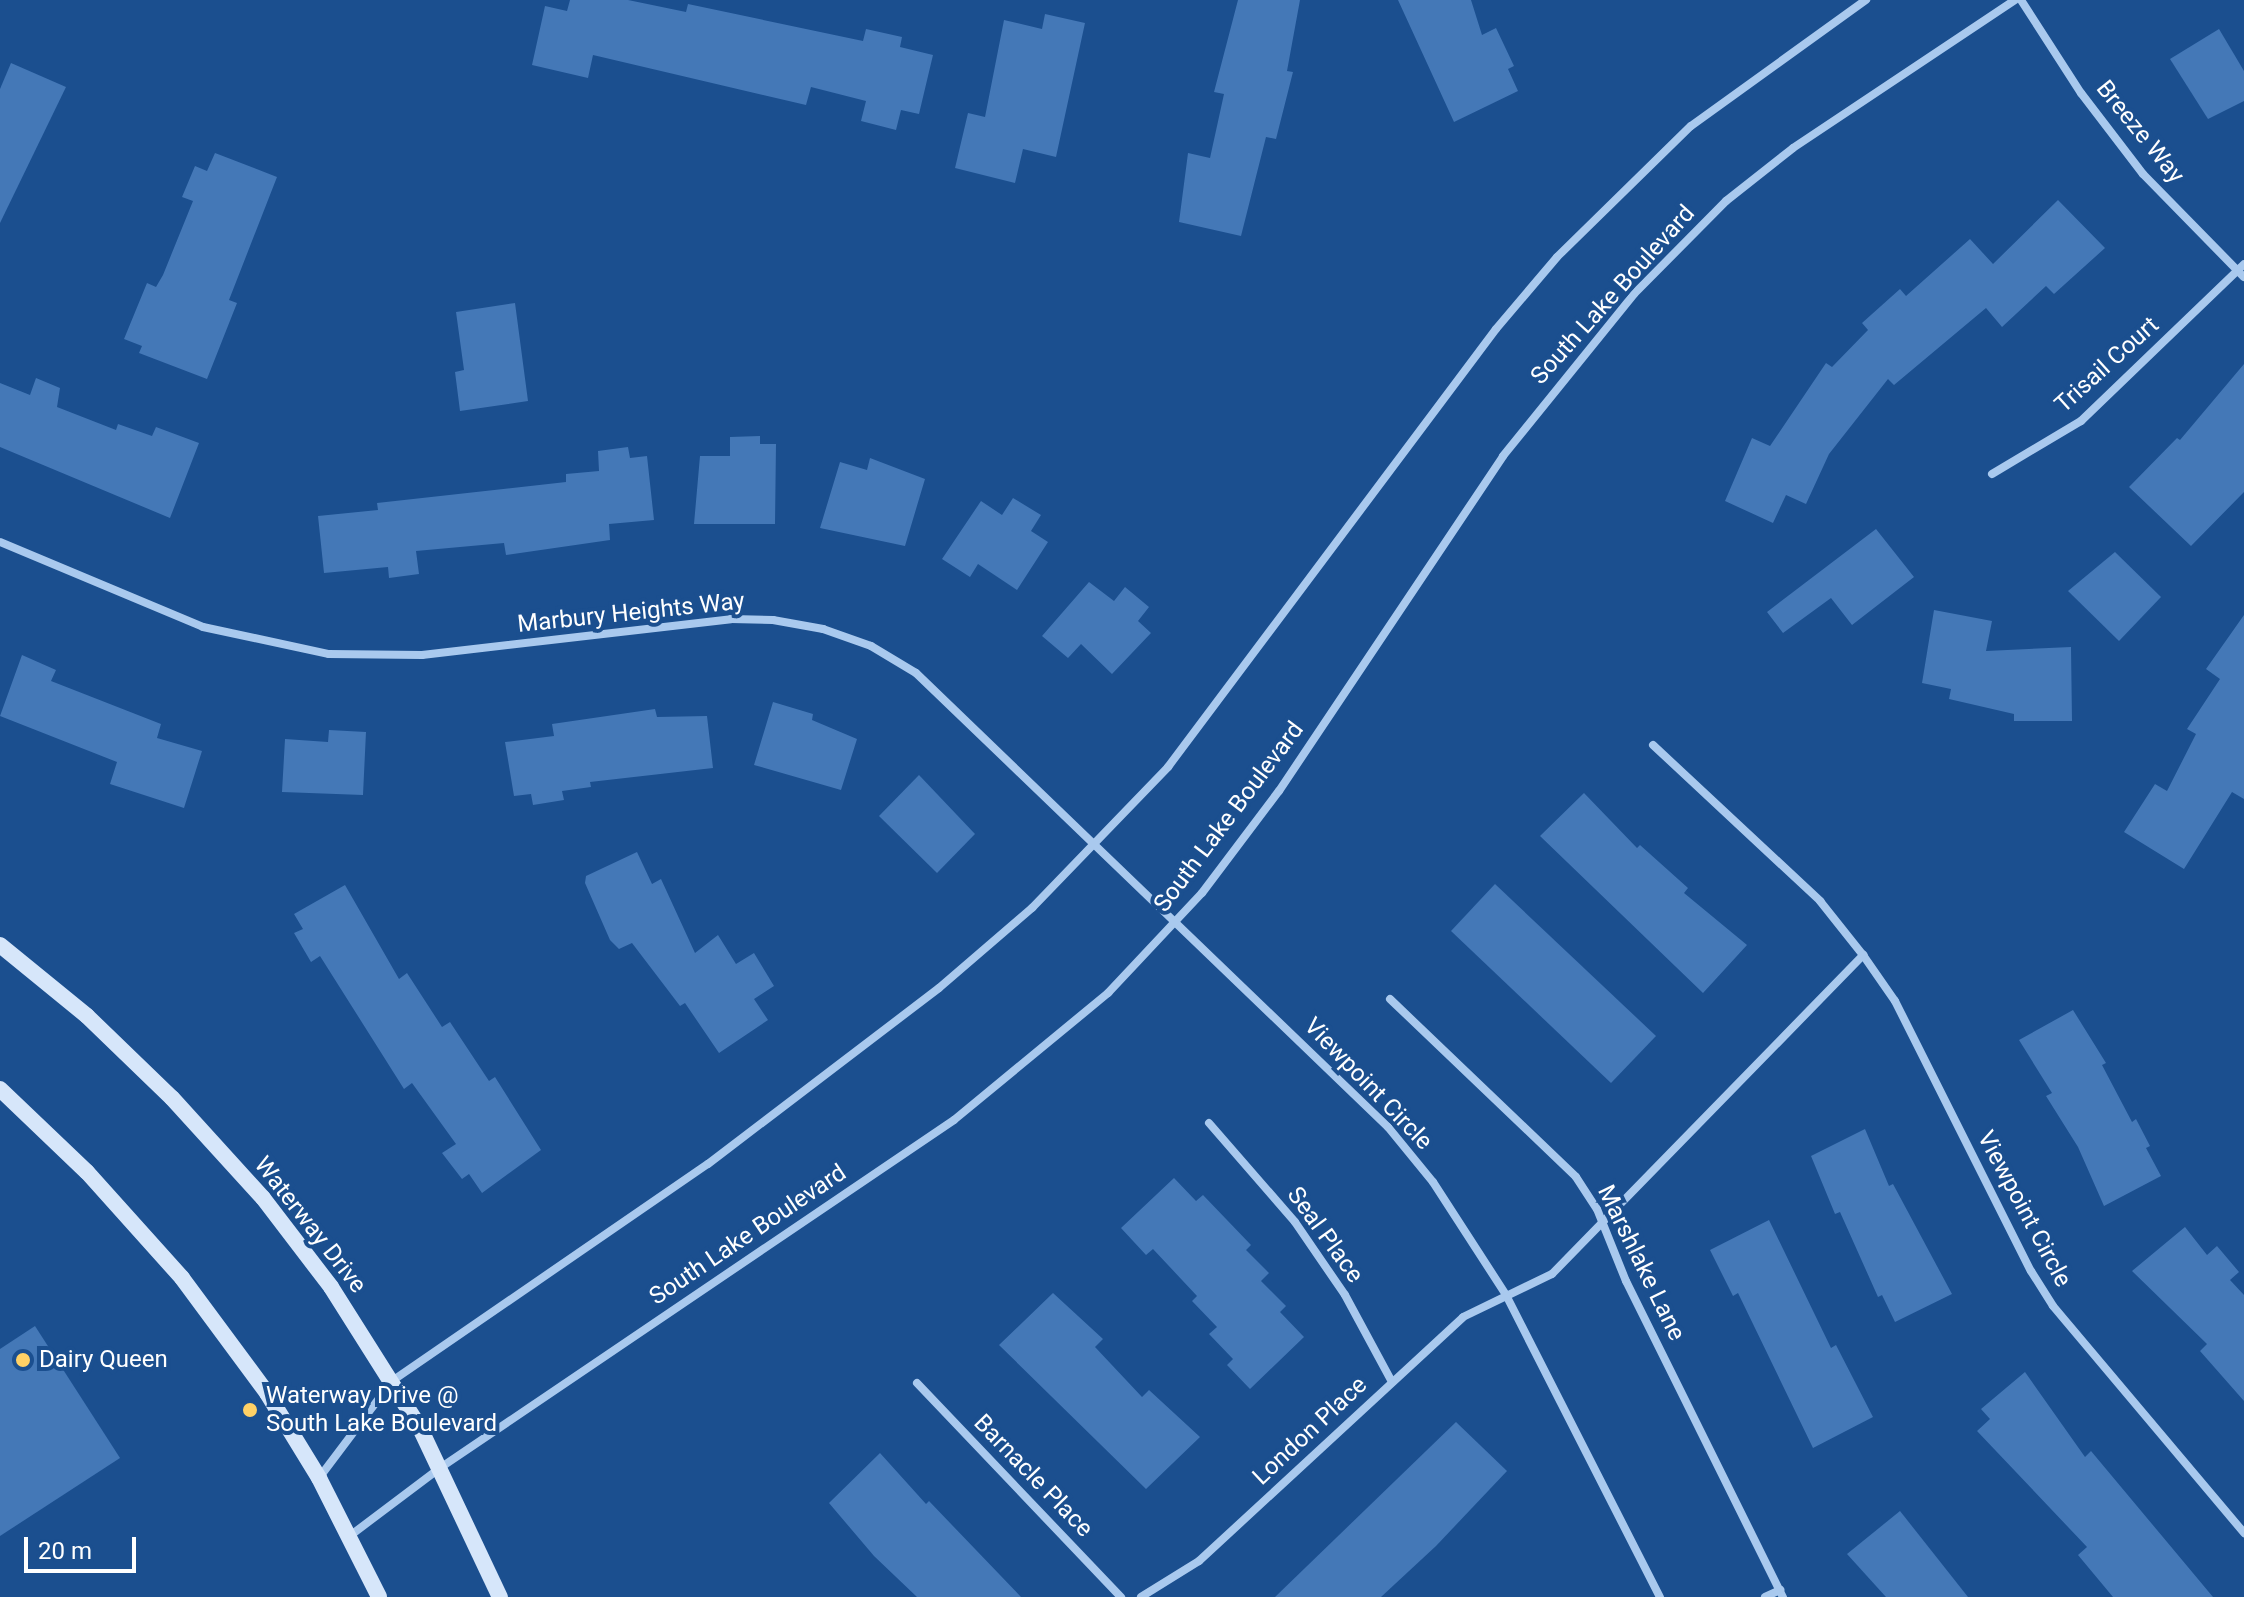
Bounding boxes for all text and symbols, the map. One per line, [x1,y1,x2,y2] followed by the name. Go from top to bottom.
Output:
[2090,75,2190,189] street label: Breeze Way
[1525,200,1701,390] street label: South Lake Boulevard
[2049,311,2165,419] street label: Trisail Court
[516,587,746,639] street label: Marbury Heights Way
[1148,716,1310,918] street label: South Lake Boulevard
[1298,1012,1438,1156] street label: Viewpoint Circle
[1971,1126,2077,1292] street label: Viewpoint Circle
[248,1151,372,1299] street label: Waterway Drive
[644,1158,852,1312] street label: South Lake Boulevard
[1591,1181,1691,1345] street label: Marshlake Lane
[1281,1182,1369,1288] street label: Seal Place
[39,1346,168,1374] place label: Dairy Queen
[14,1351,32,1369] marker: Dairy Queen
[1247,1371,1373,1491] street label: London Place
[266,1382,497,1438] place label: Waterway Drive @ South Lake Boulevard
[241,1401,259,1419] marker: Waterway Drive @ South Lake Boulevard
[967,1409,1099,1543] street label: Barnacle Place
[28,1521,140,1571] scale bar
[38,1537,92,1565] text: 20 m

